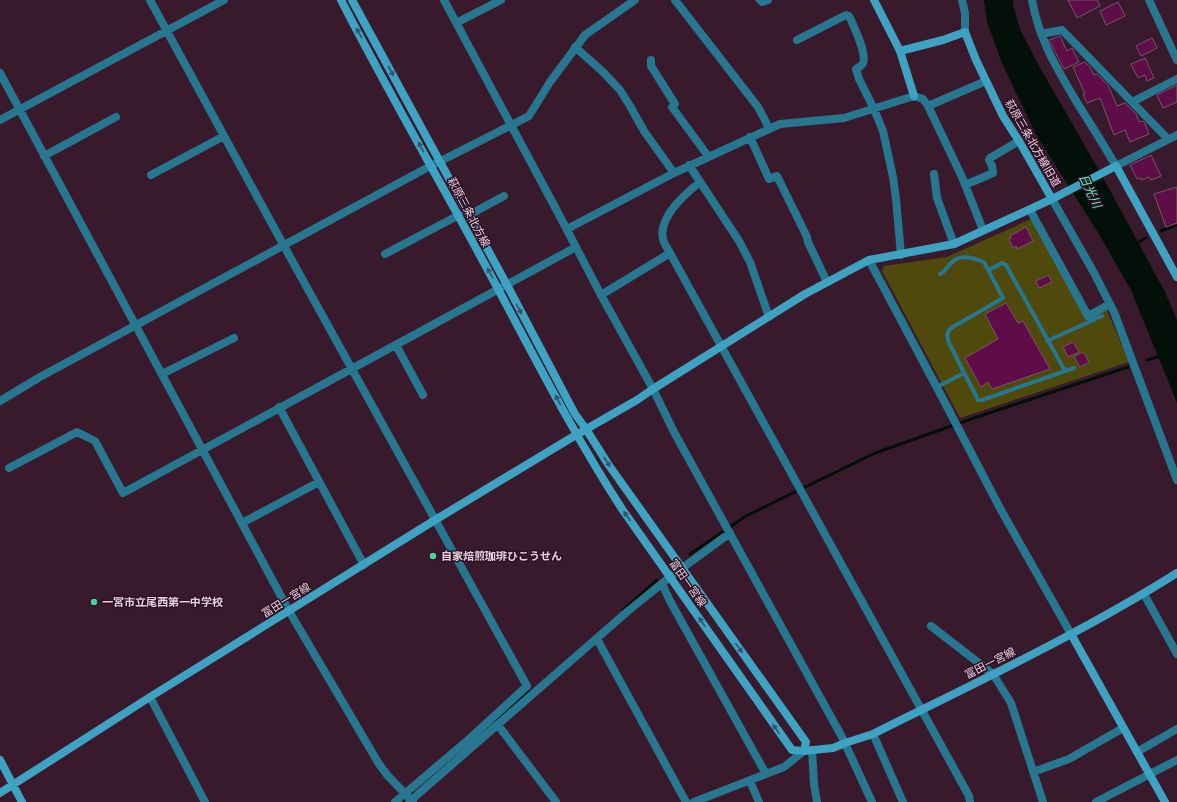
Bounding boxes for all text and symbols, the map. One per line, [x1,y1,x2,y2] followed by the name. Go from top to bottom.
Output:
[355,27,362,39] one-way arrow
[388,65,394,77] one-way arrow
[1002,97,1063,189] street label: 萩原三条北方線旧道
[418,141,425,153] one-way arrow
[1076,172,1105,212] water label: 日光川
[445,175,492,249] street label: 萩原三条北方線
[487,268,493,279] one-way arrow
[516,303,523,315] one-way arrow
[554,395,561,406] one-way arrow
[603,456,610,468] one-way arrow
[623,511,631,522] one-way arrow
[441,550,562,563] place label: 自家焙煎珈琲ひこうせん
[428,551,438,561] marker: 自家焙煎珈琲ひこうせん
[666,557,709,610] street label: 富田一宮線
[259,580,313,621] street label: 冨田一宮線
[102,596,223,609] place label: 一宮市立尾西第一中学校
[89,597,99,607] marker: 一宮市立尾西第一中学校
[698,617,706,628] one-way arrow
[735,642,743,653] one-way arrow
[963,645,1018,682] street label: 富田一宮線
[772,723,780,734] one-way arrow

